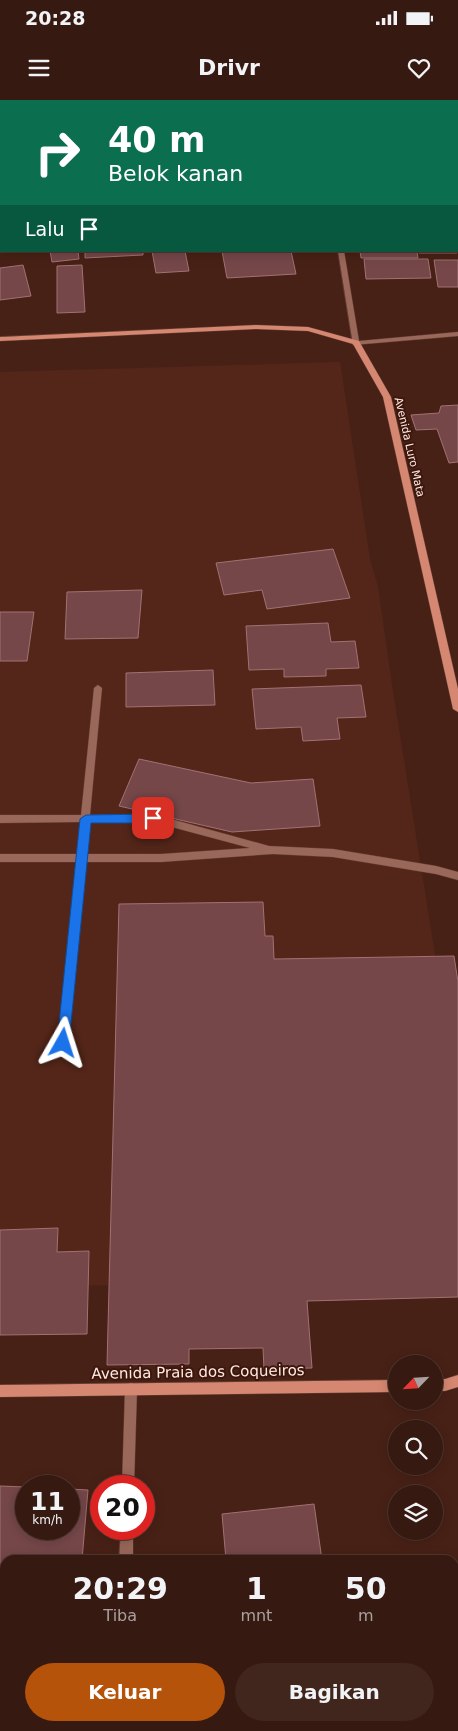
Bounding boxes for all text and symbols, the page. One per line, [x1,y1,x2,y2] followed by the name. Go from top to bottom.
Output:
[25,7,85,29] text: 20:28
[25,54,53,82] icon: menu
[405,54,433,82] icon: heart
[198,55,260,80] text: Drivr
[25,120,90,185] icon: right
[108,120,205,160] text: 40 m
[108,161,243,186] text: Belok kanan
[75,215,103,243] icon: arrive
[25,218,65,240] text: Lalu
[392,396,427,498] street label: Avenida Luro Mata
[132,797,174,839] pin
[139,804,167,832] icon: arrive
[36,1016,88,1068] position arrow
[388,1355,442,1410] north arrow
[388,1355,443,1540] map controls
[91,1361,305,1383] street label: Avenida Praia dos Coqueiros
[388,1420,443,1475] button: search
[90,1475,155,1540] speed limit sign: 20
[388,1485,443,1540] button: layers
[30,1487,65,1516] text: 11
[32,1513,63,1527] text: km/h
[72,1571,168,1606] text: 20:29
[246,1571,267,1606] text: 1
[345,1571,387,1606] text: 50
[103,1606,137,1625] text: Tiba
[240,1606,272,1625] text: mnt
[358,1606,373,1625] text: m
[25,1663,225,1721] button: Keluar
[235,1663,434,1721] button: Bagikan

